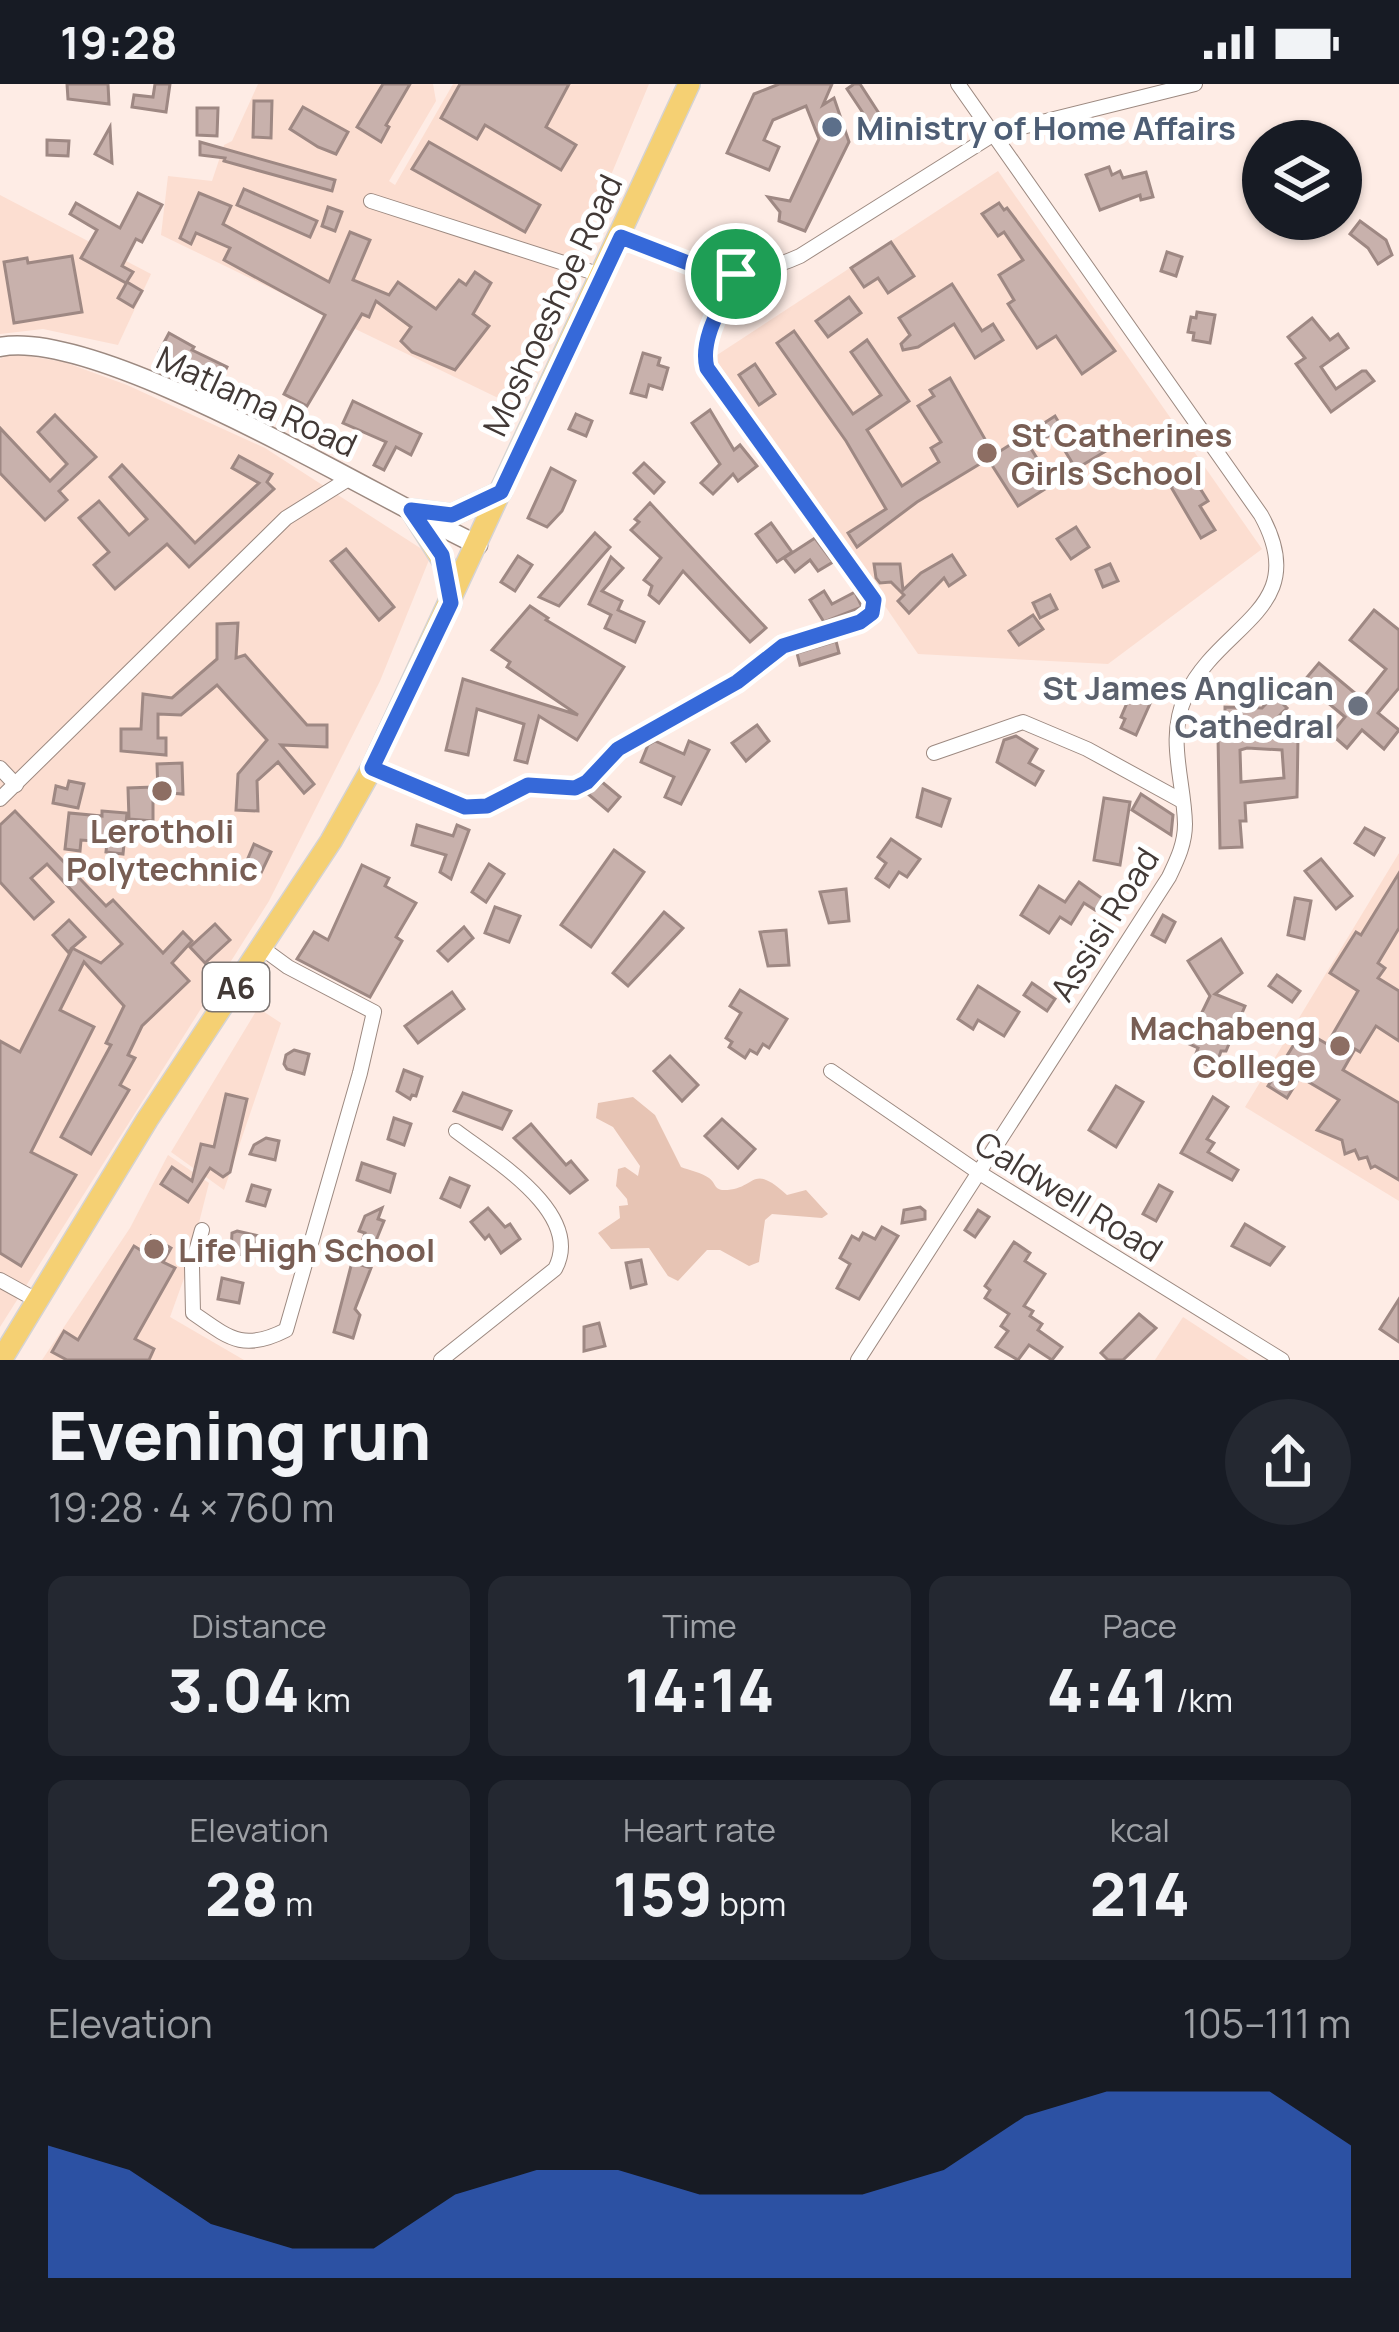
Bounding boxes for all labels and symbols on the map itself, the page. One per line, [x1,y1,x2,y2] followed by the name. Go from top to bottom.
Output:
[856,105,1236,150] place label: Ministry of Home Affairs
[819,114,845,140] marker: Ministry of Home Affairs
[472,167,632,443] street label: Moshoeshoe Road
[685,223,787,325] pin
[149,335,365,467] street label: Matlama Road
[1011,412,1232,495] place label: St Catherines Girls School
[974,440,1000,466] marker: St Catherines Girls School
[1042,665,1334,748] place label: St James Anglican Cathedral
[1345,693,1371,719] marker: St James Anglican Cathedral
[149,778,175,804] marker: Lerotholi Polytechnic
[66,808,258,891] place label: Lerotholi Polytechnic
[1039,839,1169,1009] street label: Assisi Road
[203,963,269,1011] road number: A6
[1129,1005,1316,1088] place label: Machabeng College
[1327,1033,1353,1059] marker: Machabeng College
[967,1120,1171,1272] street label: Caldwell Road
[178,1227,435,1272] place label: Life High School
[141,1236,167,1262] marker: Life High School

